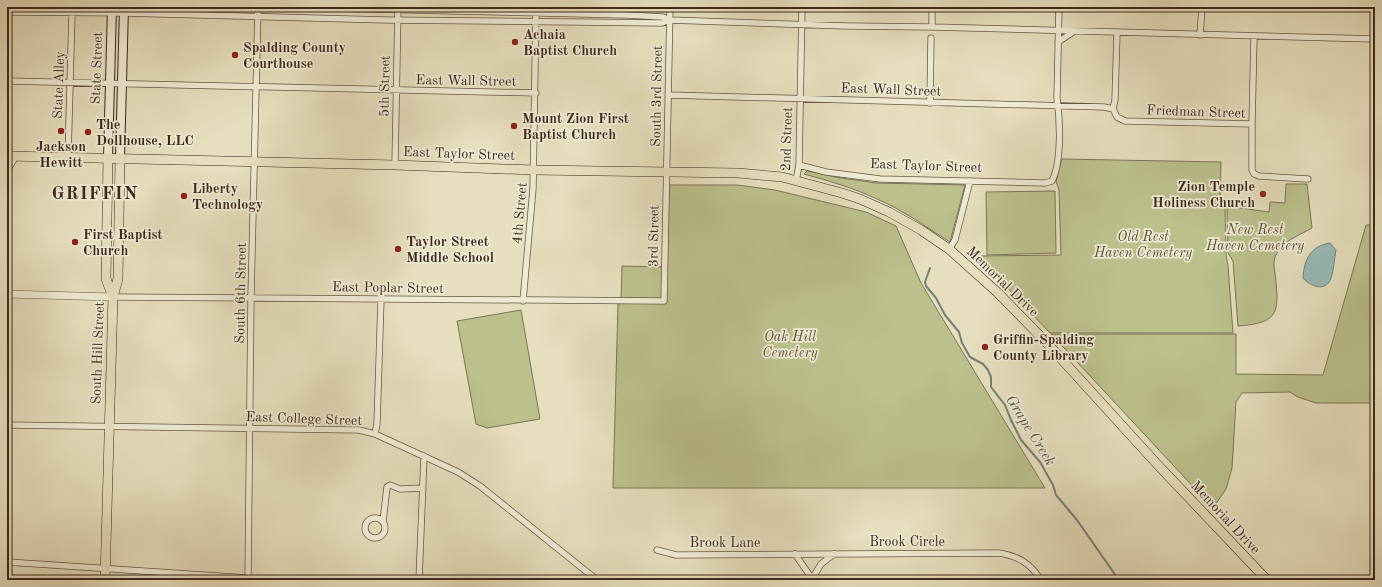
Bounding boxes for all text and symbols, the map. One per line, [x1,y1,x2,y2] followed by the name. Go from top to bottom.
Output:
[523,28,617,58] place label: Achaia Baptist Church
[89,31,105,105] street label: State Street
[510,37,520,47] marker: Achaia Baptist Church
[243,41,346,71] place label: Spalding County Courthouse
[649,45,665,147] street label: South 3rd Street
[51,50,67,119] street label: State Alley
[230,50,240,60] marker: Spalding County Courthouse
[377,55,393,117] street label: 5th Street
[415,73,517,89] street label: East Wall Street
[840,81,942,99] street label: East Wall Street
[1146,103,1246,121] street label: Friedman Street
[779,107,795,171] street label: 2nd Street
[522,112,629,142] place label: Mount Zion First Baptist Church
[96,118,194,148] place label: The Dollhouse, LLC
[509,121,519,131] marker: Mount Zion First Baptist Church
[56,126,66,136] marker: Jackson Hewitt
[83,127,93,137] marker: The Dollhouse, LLC
[36,140,86,170] place label: Jackson Hewitt
[403,145,515,163] street label: East Taylor Street
[870,157,982,175] street label: East Taylor Street
[1152,180,1255,210] place label: Zion Temple Holiness Church
[192,182,263,212] place label: Liberty Technology
[510,182,530,244] street label: 4th Street
[52,185,138,203] district label: GRIFFIN
[1258,189,1268,199] marker: Zion Temple Holiness Church
[179,191,189,201] marker: Liberty Technology
[646,205,662,267] street label: 3rd Street
[1205,223,1305,254] park label: New Rest Haven Cemetery
[83,228,163,258] place label: First Baptist Church
[1093,230,1193,261] park label: Old Rest Haven Cemetery
[406,235,494,265] place label: Taylor Street Middle School
[70,237,80,247] marker: First Baptist Church
[233,242,249,344] street label: South 6th Street
[393,244,403,254] marker: Taylor Street Middle School
[964,244,1041,319] street label: Memorial Drive
[332,280,444,296] street label: East Poplar Street
[89,301,107,405] street label: South Hill Street
[762,330,819,361] park label: Oak Hill Cemetery
[993,333,1094,363] place label: Griffin-Spalding County Library
[980,342,990,352] marker: Griffin-Spalding County Library
[1002,393,1057,469] water label: Grape Creek
[245,410,363,428] street label: East College Street
[1188,479,1262,557] street label: Memorial Drive
[869,535,945,549] street label: Brook Circle
[690,536,760,550] street label: Brook Lane

